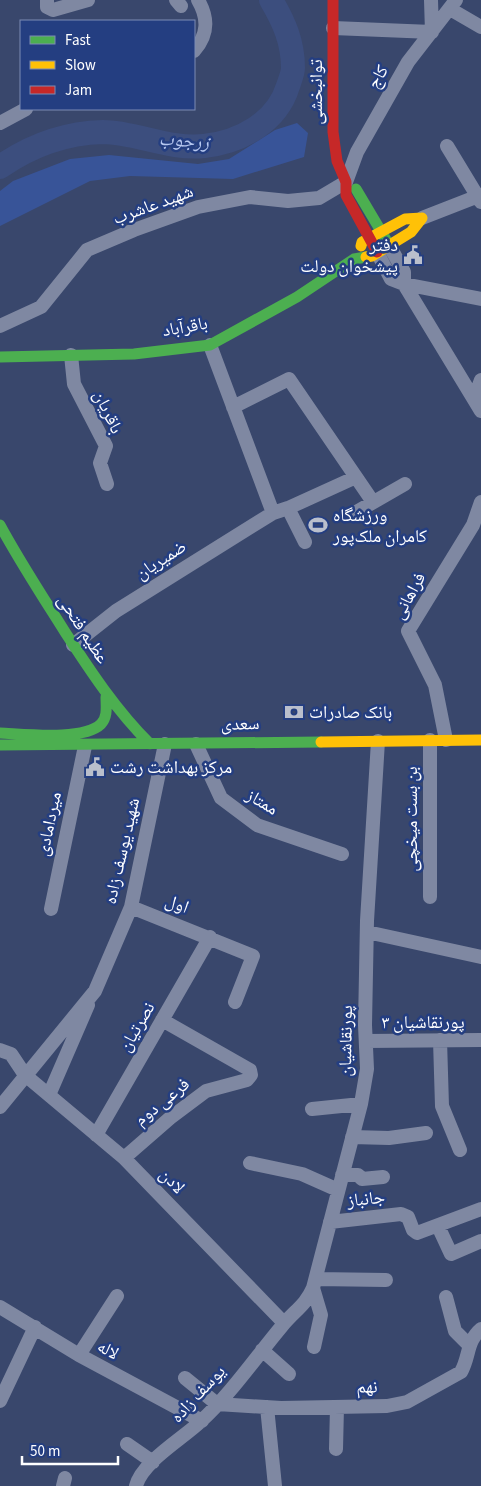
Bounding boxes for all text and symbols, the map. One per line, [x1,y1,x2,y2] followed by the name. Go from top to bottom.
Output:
[20,20,195,110] legend
[65,30,91,51] text: Fast
[65,55,96,76] text: Slow
[304,59,329,125] street label: توانبخشی
[361,60,395,93] street label: کاج
[65,80,92,101] text: Jam
[158,126,212,156] water label: زرجوب
[109,179,197,231] street label: شهید عاشرب
[300,233,398,279] place label: دفتر پیشخوان دولت
[402,244,424,266] public building icon: دفتر پیشخوان دولت
[160,311,210,343] street label: باقرآباد
[87,386,129,438] street label: باقریان
[332,503,428,549] place label: ورزشگاه کامران ملک‌پور
[307,514,329,536] sports icon: ورزشگاه کامران ملک‌پور
[130,534,192,586] street label: ضمیریان
[386,568,432,624] street label: فراهانی
[51,589,115,669] street label: عظیم فتحی
[309,700,392,725] place label: بانک صادرات
[283,701,305,723] bank icon: بانک صادرات
[220,711,260,737] street label: سعدی
[110,755,232,780] place label: مرکز بهداشت رشت
[84,756,106,778] public building icon: مرکز بهداشت رشت
[399,766,424,872] street label: بن بست میخچی
[240,782,283,821] street label: ممتاز
[30,790,68,858] street label: میردامادی
[98,796,146,906] street label: شهید یوسف زاده
[162,888,192,920] street label: اول
[113,997,161,1057] street label: نصرتیان
[333,1005,359,1077] street label: پورنقاشیان
[381,1010,465,1035] street label: پورنقاشیان ۳
[129,1072,195,1132] street label: فرعی دوم
[154,1162,190,1200] street label: لادن
[345,1185,386,1214] street label: جانباز
[93,1334,123,1366] street label: لاله
[165,1360,231,1428] street label: یوسف زاده
[356,1374,378,1400] street label: نهم
[22,1434,119,1466] scale bar
[30,1441,60,1462] text: 50 m

